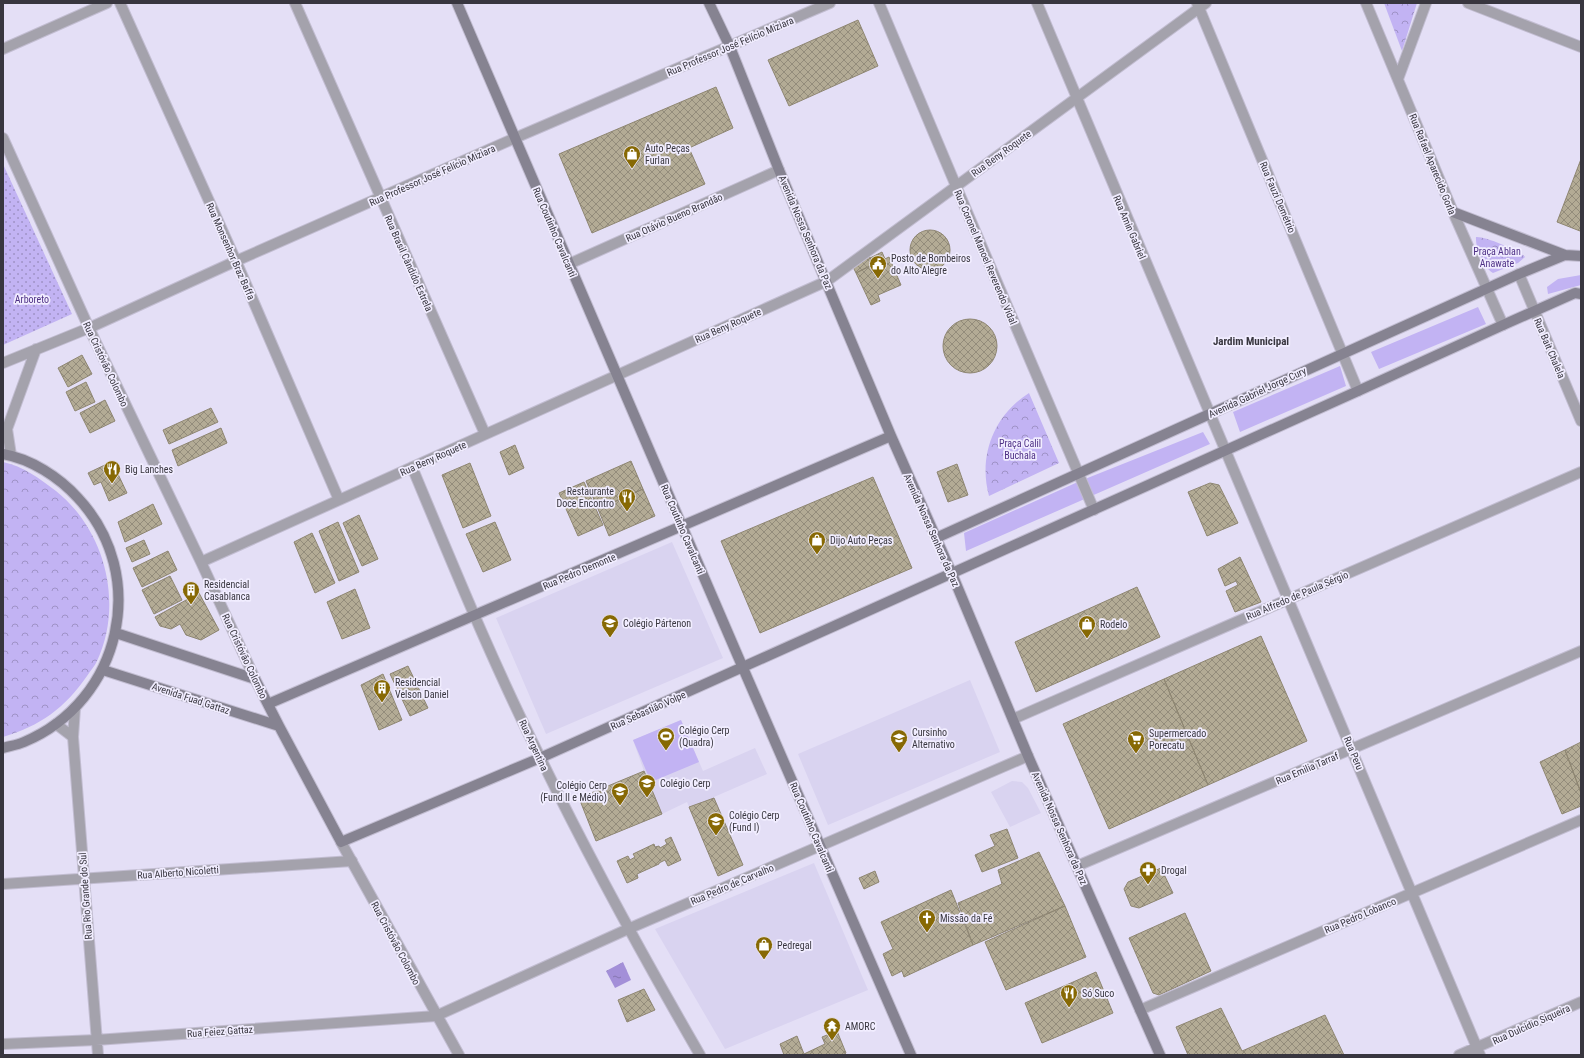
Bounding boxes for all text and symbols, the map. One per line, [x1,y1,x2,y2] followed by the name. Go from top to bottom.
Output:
[665,15,795,78] street label: Rua Professor José Felício Miziara
[1407,112,1458,216] street label: Rua Rafael Aparecido Gorla
[969,128,1034,179] street label: Rua Beny Roquete
[368,143,497,208] street label: Rua Professor José Felício Miziara
[645,143,690,166] place label: Auto Peças Furlan
[622,144,642,169] shop icon: Auto Peças Furlan
[1258,160,1298,235] street label: Rua Fauzi Demétrio
[777,174,834,291] street label: Avenida Nossa Senhora da Paz
[531,186,578,279] street label: Rua Coutinho Cavalcanti
[952,188,1019,326] street label: Rua Coronel Manoel Reverendo Vidal
[624,191,724,244] street label: Rua Otávio Bueno Brandão
[1111,194,1148,261] street label: Rua Amin Gabriel
[204,201,257,302] street label: Rua Monsenhor Braz Baffa
[382,214,435,313] street label: Rua Brasil Cândido Estrela
[1473,246,1521,269] park label: Praça Ablan Anawate
[891,253,971,276] place label: Posto de Bombeiros do Alto Alegre
[868,254,888,279] public building icon: Posto de Bombeiros do Alto Alegre
[15,294,49,305] park label: Arboreto
[693,306,763,345] street label: Rua Beny Roquete
[1532,316,1567,380] street label: Rua Bait Chalela
[81,320,130,408] street label: Rua Cristóvão Colombo
[1213,335,1289,348] district label: Jardim Municipal
[1207,365,1308,420] street label: Avenida Gabriel Jorge Cury
[999,438,1041,461] park label: Praça Calil Buchala
[398,439,468,478] street label: Rua Beny Roquete
[102,459,122,484] restaurant icon: Big Lanches
[125,464,174,475] place label: Big Lanches
[902,472,961,588] street label: Avenida Nossa Senhora da Paz
[659,483,706,576] street label: Rua Coutinho Cavalcanti
[556,486,614,509] place label: Restaurante Doce Encontro
[617,487,637,512] restaurant icon: Restaurante Doce Encontro
[807,530,827,555] shop icon: Dijo Auto Peças
[830,535,893,546] place label: Dijo Auto Peças
[541,551,618,592] street label: Rua Pedro Demonte
[1244,569,1350,622] street label: Rua Alfredo de Paula Sérgio
[204,579,250,602] place label: Residencial Casablanca
[181,580,201,605] building icon: Residencial Casablanca
[220,612,269,700] street label: Rua Cristóvão Colombo
[600,613,620,638] school or university icon: Colégio Pártenon
[1077,614,1097,639] shop icon: Rodelo
[623,618,691,629] place label: Colégio Pártenon
[1100,619,1127,630] place label: Rodelo
[395,677,449,700] place label: Residencial Velson Daniel
[372,678,392,703] building icon: Residencial Velson Daniel
[151,681,231,716] street label: Avenida Fuad Gattaz
[609,689,688,732] street label: Rua Sebastião Volpe
[517,718,550,773] street label: Rua Argentina
[679,725,730,749] place label: Colégio Cerp (Quadra)
[656,726,676,751] sports icon: Colégio Cerp (Quadra)
[912,727,955,750] place label: Cursinho Alternativo
[889,728,909,753] school or university icon: Cursinho Alternativo
[1149,728,1206,751] place label: Supermercado Porecatu
[1126,729,1146,754] supermarket icon: Supermercado Porecatu
[1342,735,1366,772] street label: Rua Peru
[1274,750,1341,787] street label: Rua Emilia Tarraf
[1030,770,1089,886] street label: Avenida Nossa Senhora da Paz
[637,773,657,798] school or university icon: Colégio Cerp
[660,778,711,789] place label: Colégio Cerp
[540,780,607,804] place label: Colégio Cerp (Fund II e Médio)
[610,781,630,806] school or university icon: Colégio Cerp (Fund II e Médio)
[788,781,835,874] street label: Rua Coutinho Cavalcanti
[729,810,780,834] place label: Colégio Cerp (Fund I)
[706,811,726,836] school or university icon: Colégio Cerp (Fund I)
[77,852,94,940] street label: Rua Rio Grande do Sul
[1138,860,1158,885] pharmacy icon: Drogal
[689,862,775,907] street label: Rua Pedro de Carvalho
[137,864,219,881] street label: Rua Alberto Nicoletti
[1161,865,1187,876] place label: Drogal
[1323,895,1398,935] street label: Rua Pedro Lobanco
[369,900,422,987] street label: Rua Cristóvão Colombo
[917,908,937,933] church icon: Missão da Fé
[940,913,993,924] place label: Missão da Fé
[754,935,774,960] shop icon: Pedregal
[777,940,812,951] place label: Pedregal
[1059,983,1079,1008] restaurant icon: Só Suco
[1082,988,1114,999] place label: Só Suco
[1491,1002,1572,1046] street label: Rua Dulcidio Siqueira
[822,1016,842,1041] temple icon: AMORC
[845,1021,876,1032] place label: AMORC
[187,1024,253,1039] street label: Rua Feiez Gattaz

